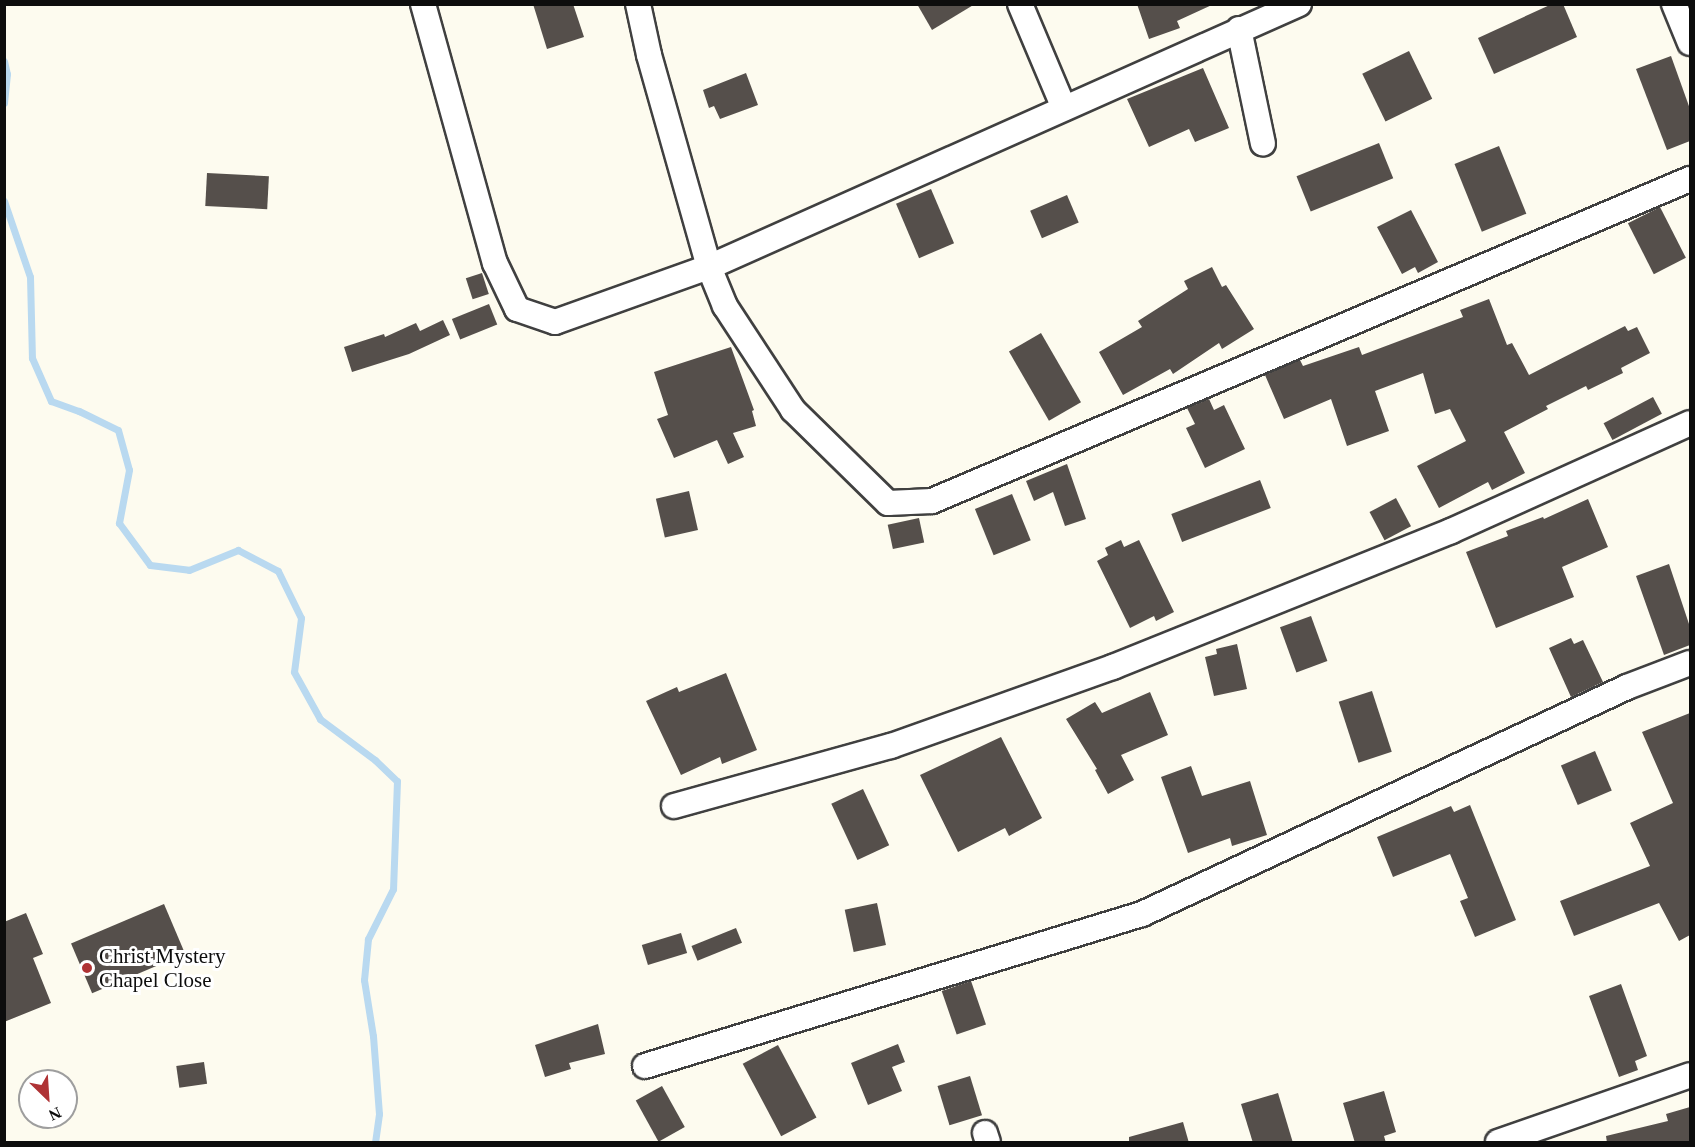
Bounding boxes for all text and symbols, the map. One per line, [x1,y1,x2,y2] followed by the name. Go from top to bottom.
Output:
[99,943,226,993] place label: Christ Mystery Chapel Close
[80,961,94,975] marker: Christ Mystery Chapel Close
[18,1069,78,1129] north arrow
[46,1104,64,1124] text: N

